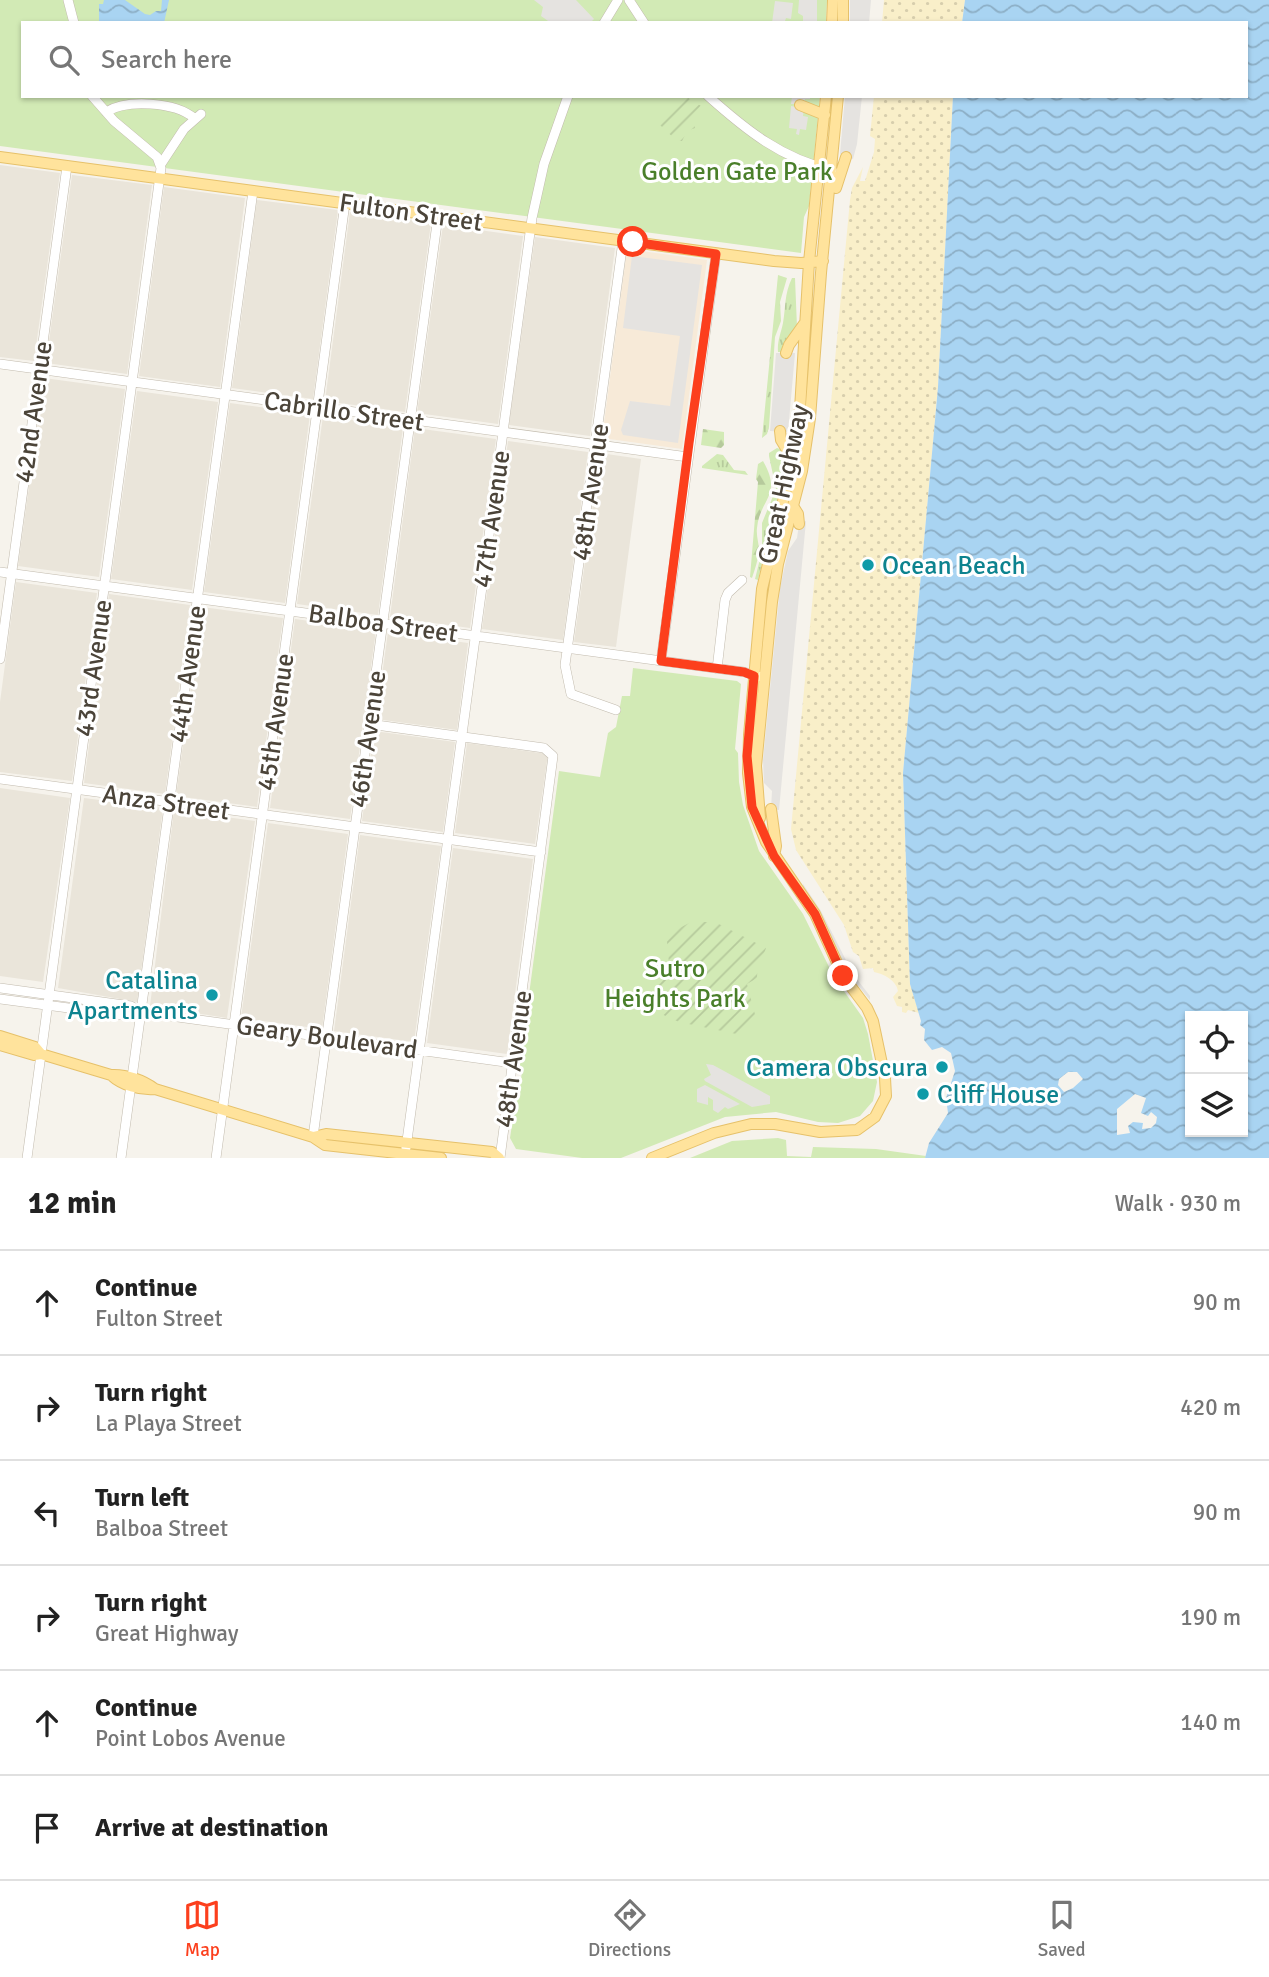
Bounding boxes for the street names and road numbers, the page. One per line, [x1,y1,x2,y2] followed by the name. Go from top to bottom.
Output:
[337,187,485,239] street label: Fulton Street
[8,339,60,485] street label: 42nd Avenue
[262,385,426,439] street label: Cabrillo Street
[751,402,816,567] street label: Great Highway
[566,421,616,563] street label: 48th Avenue
[467,448,517,590] street label: 47th Avenue
[69,597,119,739] street label: 43rd Avenue
[306,598,460,650] street label: Balboa Street
[163,603,213,745] street label: 44th Avenue
[251,651,301,793] street label: 45th Avenue
[343,668,393,810] street label: 46th Avenue
[100,778,232,828] street label: Anza Street
[489,988,539,1130] street label: 48th Avenue
[234,1009,420,1067] street label: Geary Boulevard

